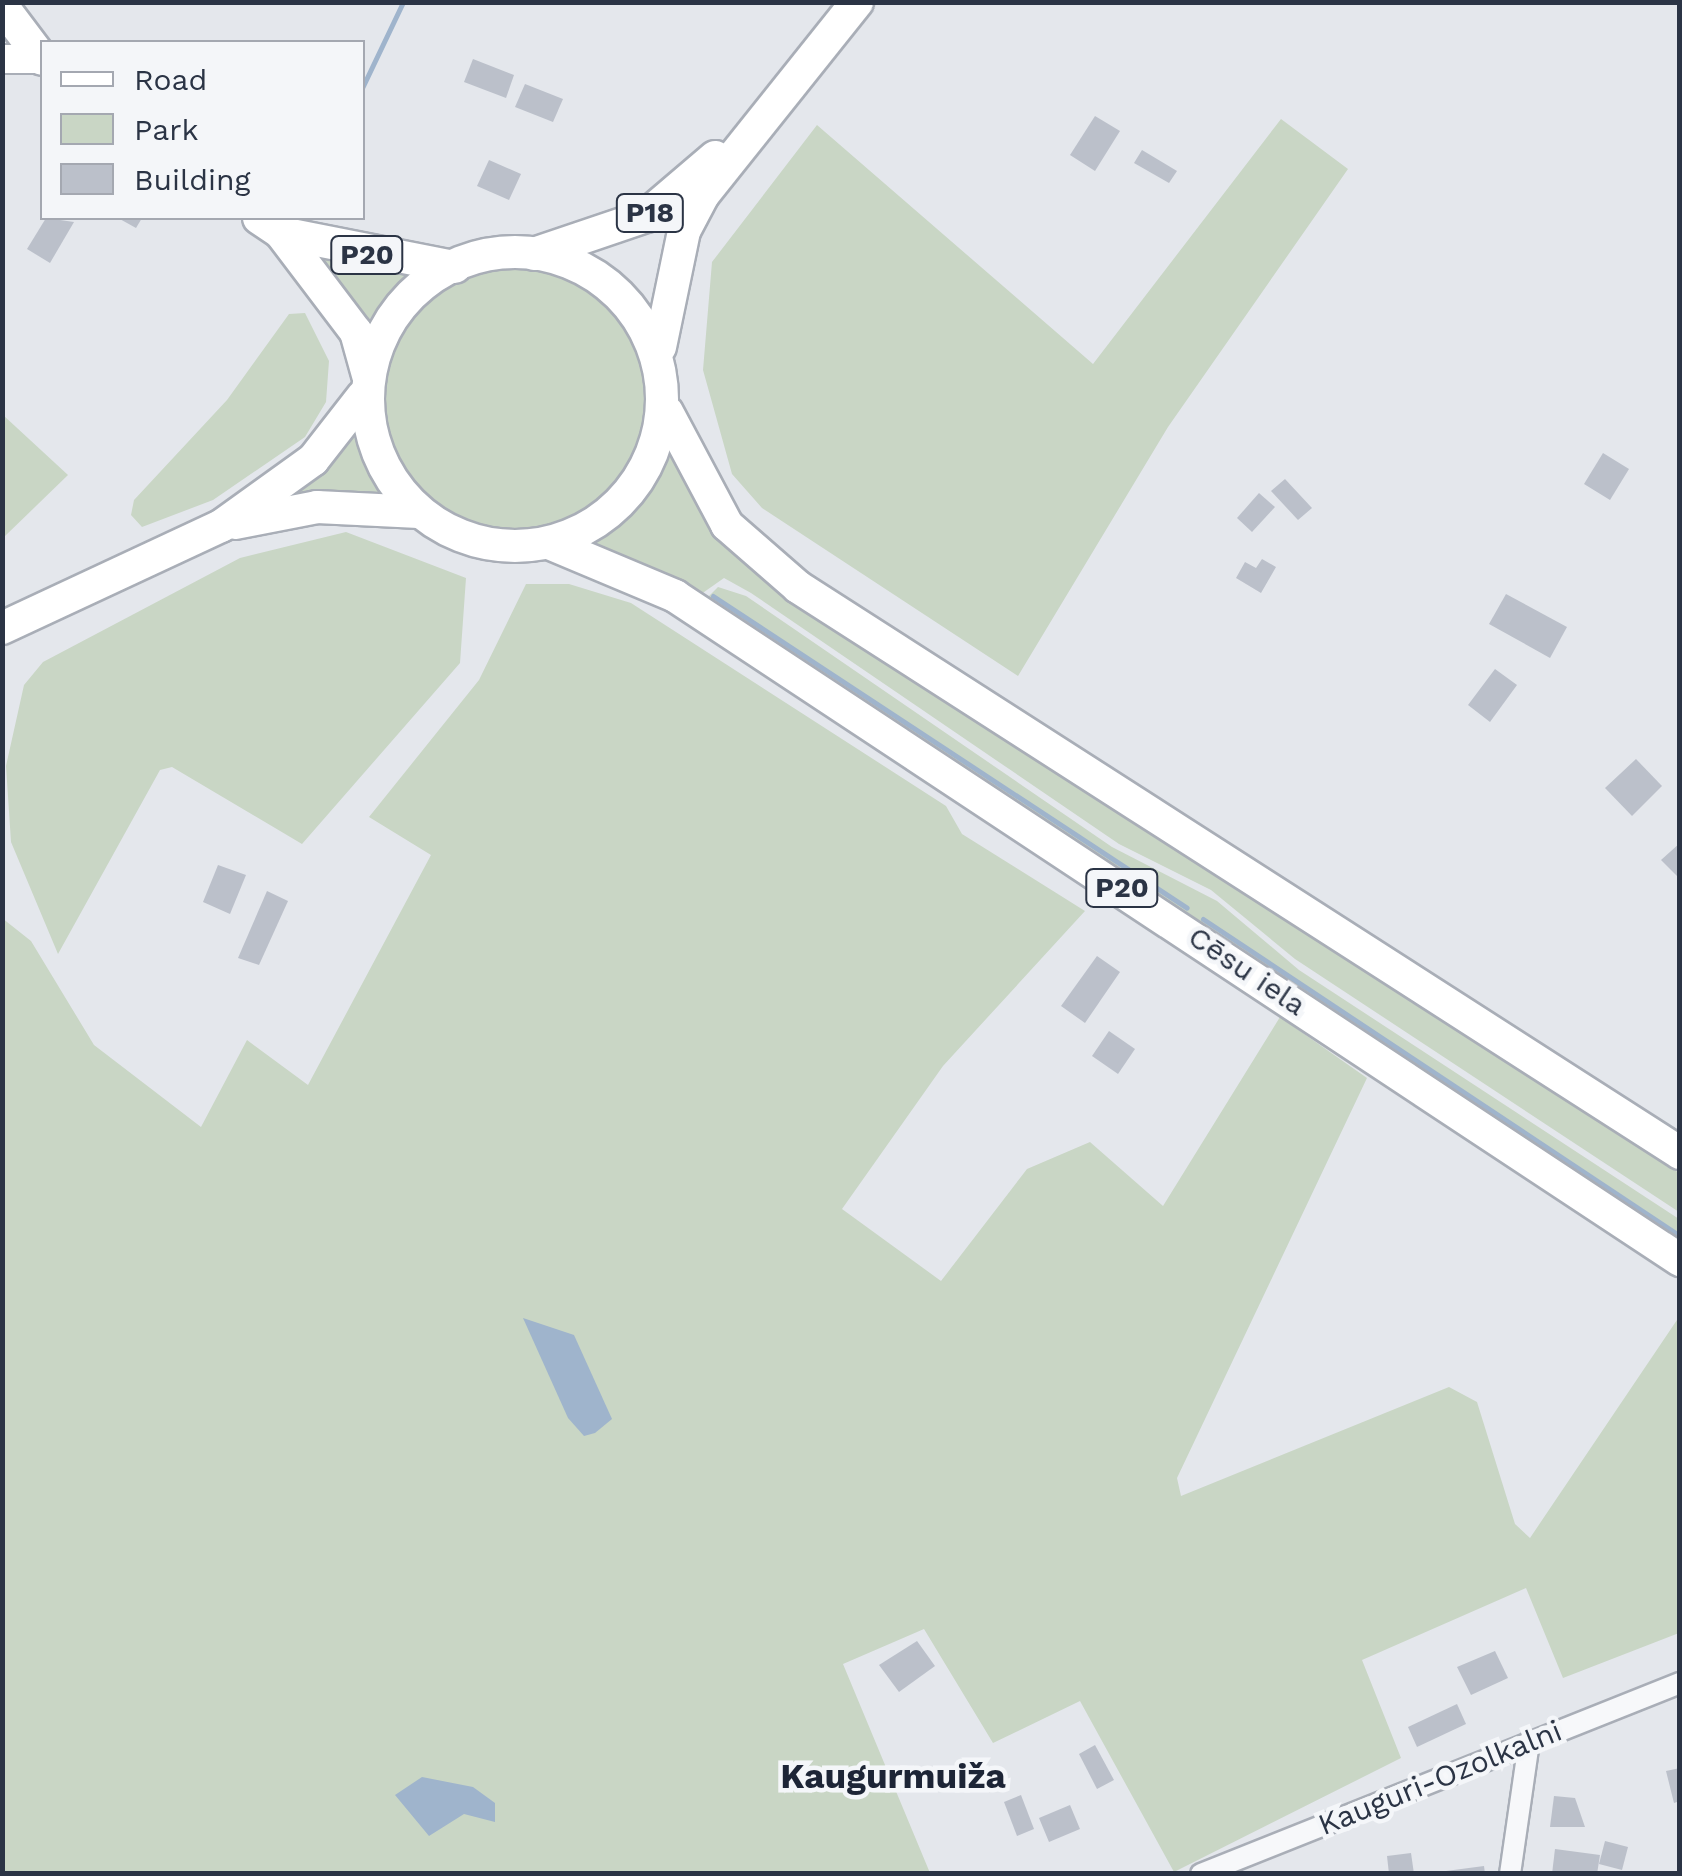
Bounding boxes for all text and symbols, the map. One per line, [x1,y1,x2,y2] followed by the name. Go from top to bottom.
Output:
[40,40,365,220] legend
[134,62,207,97] text: Road
[134,112,199,147] text: Park
[134,162,251,197] text: Building
[615,190,685,236] road number: P18
[330,232,404,278] road number: P20
[1084,865,1160,911] road number: P20
[1181,919,1313,1023] street label: Cēsu iela
[1313,1713,1567,1843] street label: Kauguri-Ozolkalni
[780,1755,1006,1797] district label: Kaugurmuiža

